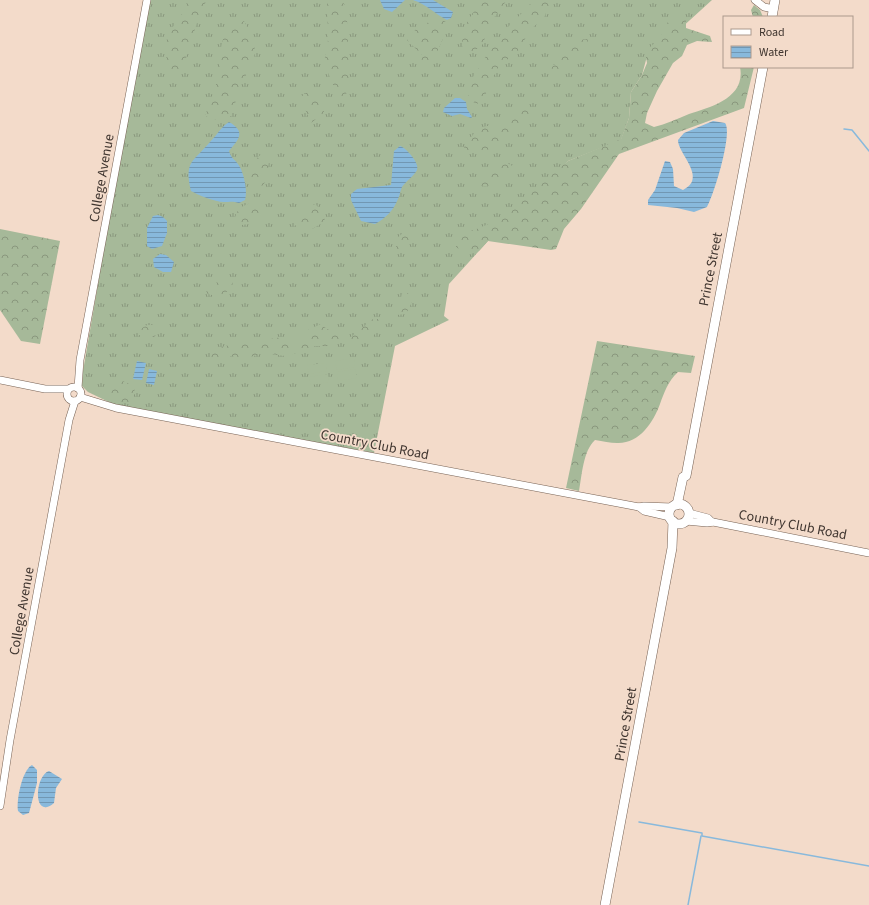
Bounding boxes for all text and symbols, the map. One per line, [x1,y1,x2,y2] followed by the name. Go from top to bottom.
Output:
[723,16,853,68] legend
[759,24,785,41] text: Road
[759,44,789,61] text: Water
[84,132,120,224] street label: College Avenue
[694,230,728,308] street label: Prince Street
[319,425,431,465] street label: Country Club Road
[737,505,849,545] street label: Country Club Road
[4,565,40,657] street label: College Avenue
[610,685,642,763] street label: Prince Street

